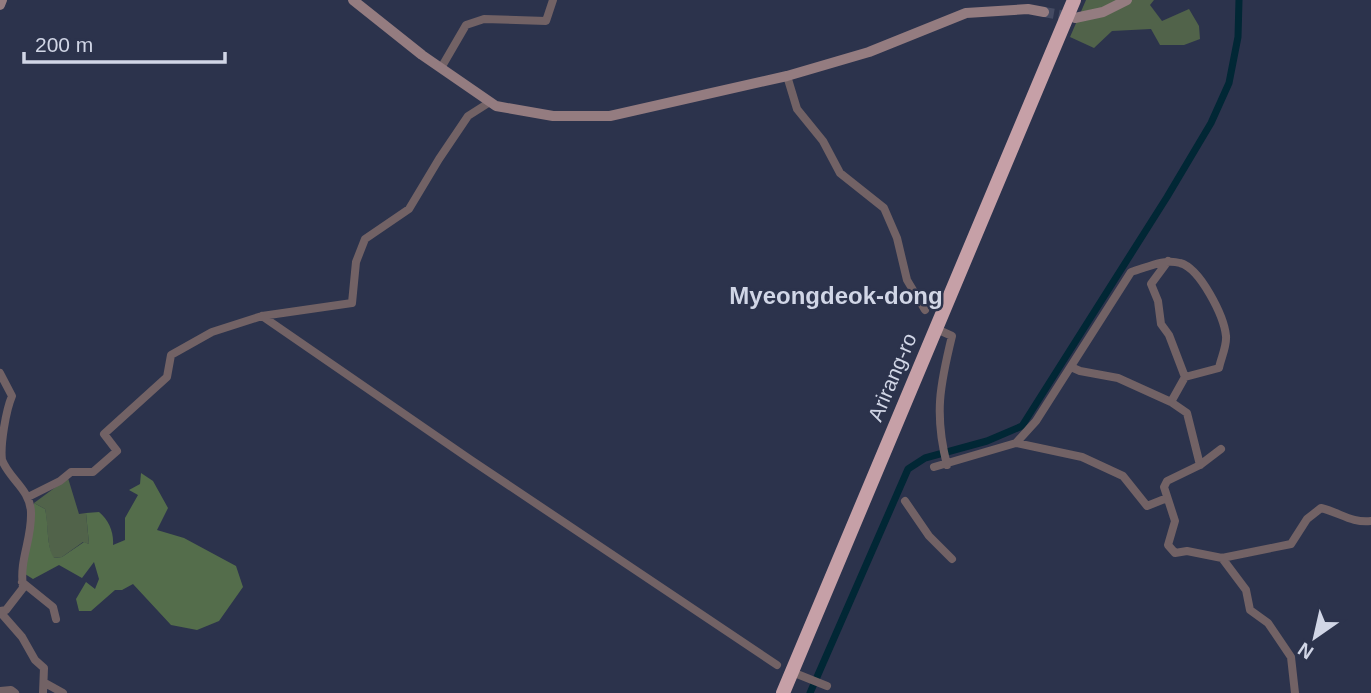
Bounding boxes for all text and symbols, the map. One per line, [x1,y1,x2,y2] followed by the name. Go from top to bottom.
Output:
[24,21,226,65] scale bar
[35,33,93,56] text: 200 m
[729,282,943,309] district label: Myeongdeok-dong
[863,330,921,424] street label: Arirang-ro
[1280,602,1350,672] north arrow
[1294,638,1317,663] text: N

